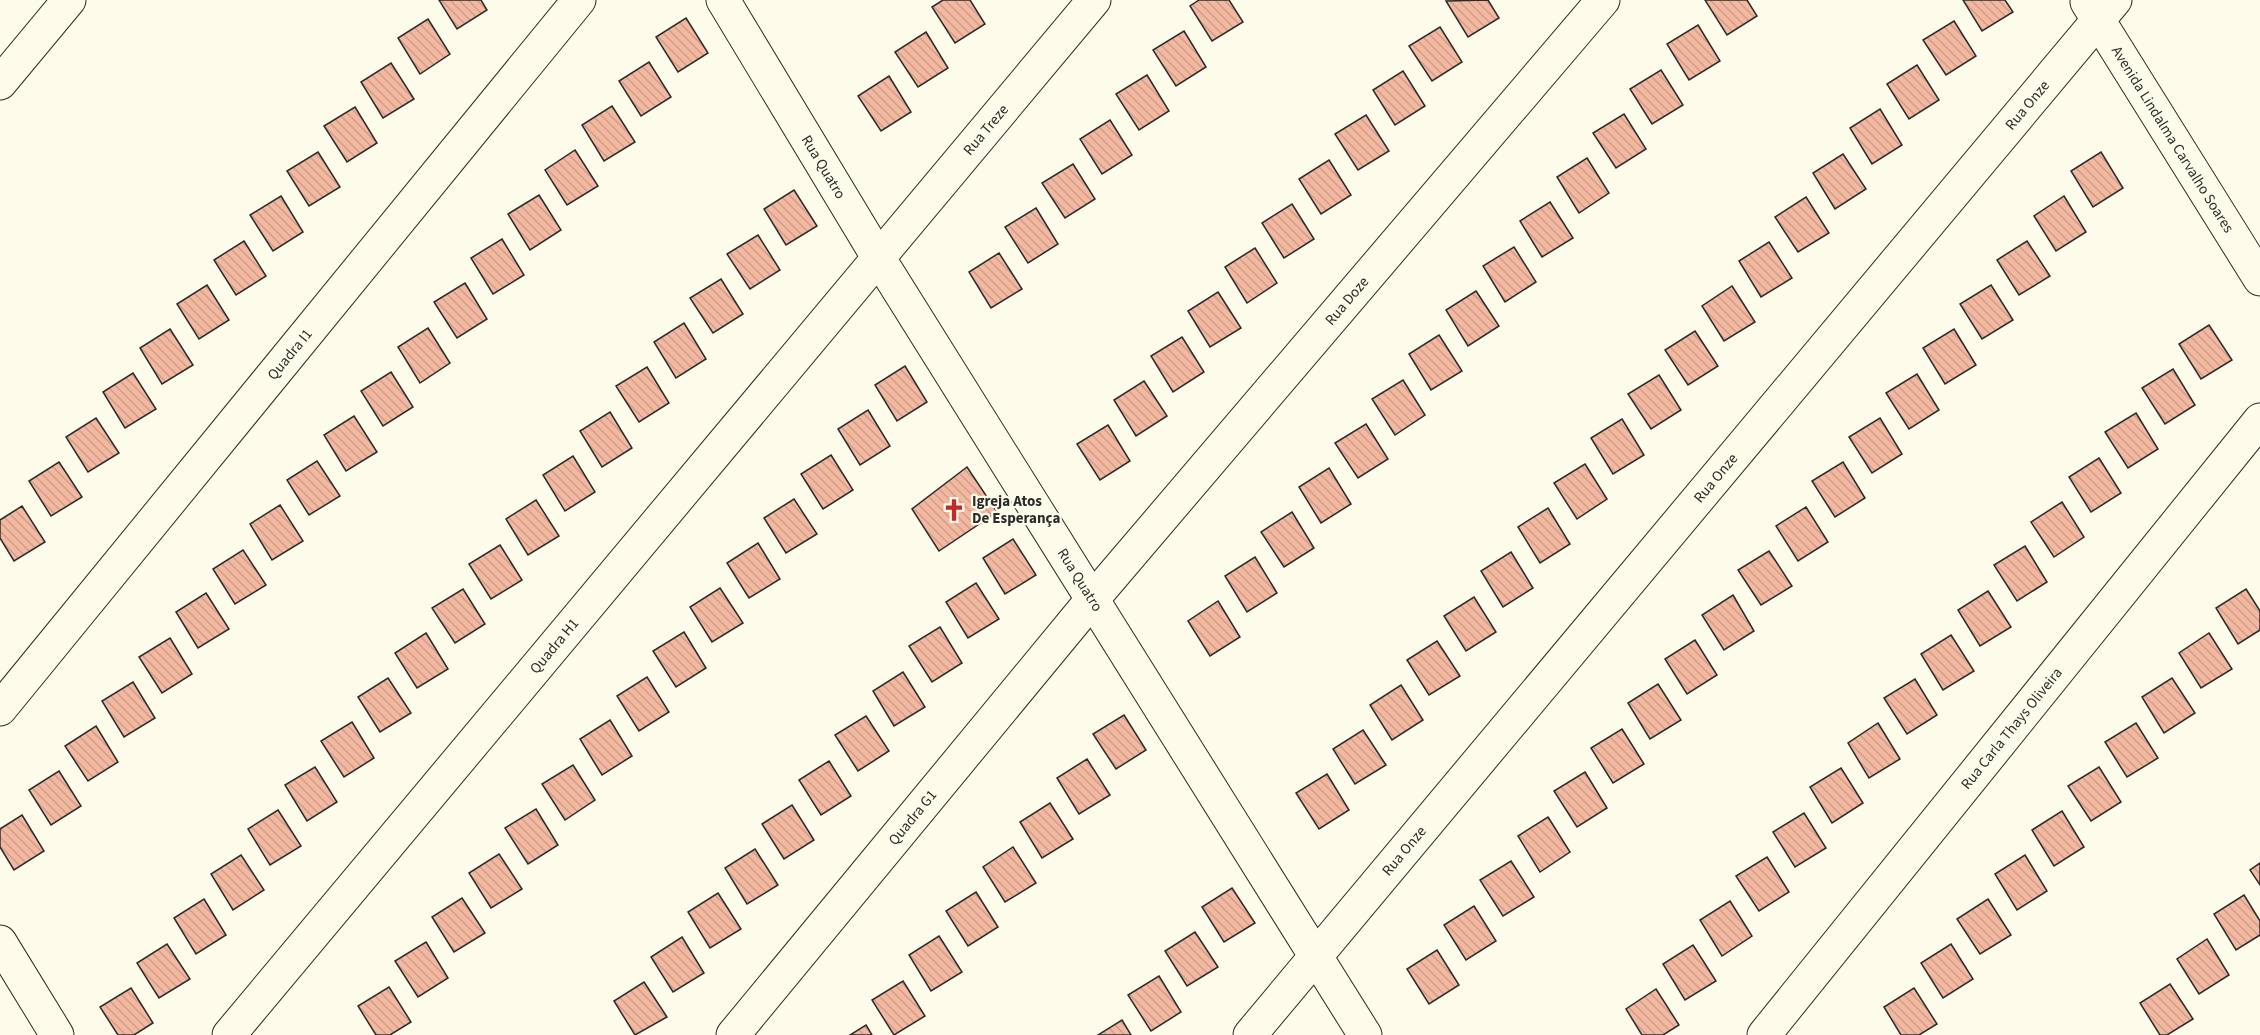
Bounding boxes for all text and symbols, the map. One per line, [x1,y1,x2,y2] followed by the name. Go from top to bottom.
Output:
[2106,42,2239,237] street label: Avenida Lindalma Carvalho Soares
[2001,76,2055,135] street label: Rua Onze
[959,100,1014,160] street label: Rua Treze
[796,131,851,203] street label: Rua Quatro
[1320,272,1374,330] street label: Rua Doze
[263,324,317,385] street label: Quadra I1
[1689,449,1743,508] street label: Rua Onze
[972,491,1060,529] place label: Igreja Atos De Esperança
[941,497,967,523] church icon: Igreja Atos De Esperança
[1052,544,1107,616] street label: Rua Quatro
[525,614,584,679] street label: Quadra H1
[1956,663,2067,794] street label: Rua Carla Thays Oliveira
[884,786,942,850] street label: Quadra G1
[1377,822,1431,881] street label: Rua Onze

